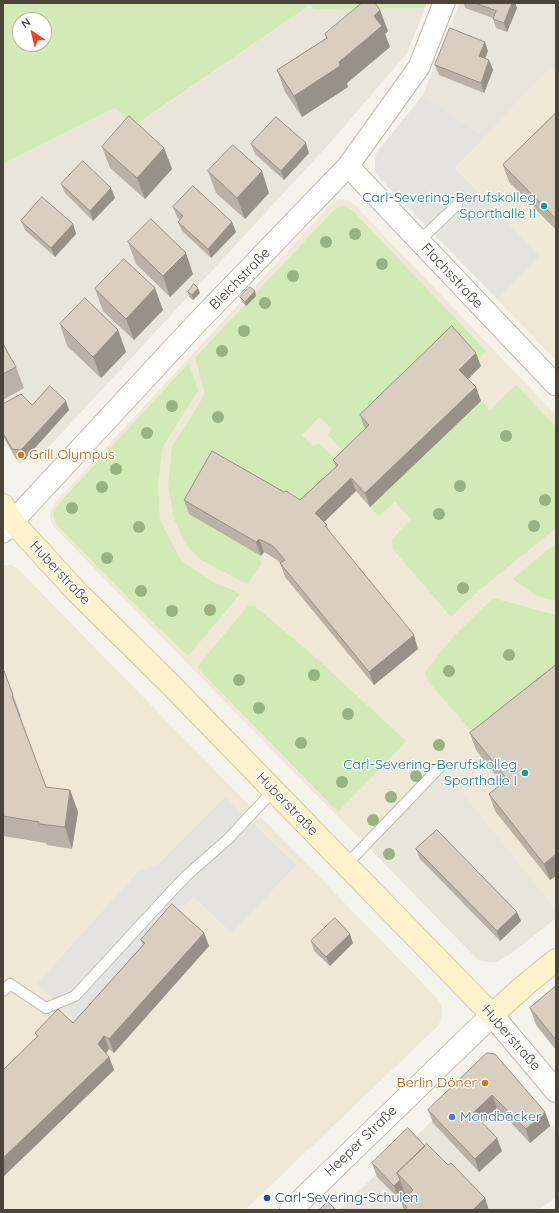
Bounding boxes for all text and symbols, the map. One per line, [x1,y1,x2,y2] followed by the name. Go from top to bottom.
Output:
[12,12,52,52] north arrow
[18,15,33,31] text: N
[362,190,536,222] place label: Carl-Severing-Berufskolleg Sporthalle II
[539,201,549,211] marker: Carl-Severing-Berufskolleg Sporthalle II
[418,240,486,312] street label: Flachsstraße
[206,245,274,313] street label: Bleichstraße
[29,447,115,463] place label: Grill Olympus
[16,450,26,460] marker: Grill Olympus
[26,538,94,608] street label: Huberstraße
[343,757,517,790] place label: Carl-Severing-Berufskolleg Sporthalle I
[520,768,530,778] marker: Carl-Severing-Berufskolleg Sporthalle I
[253,769,321,839] street label: Huberstraße
[478,1002,544,1074] street label: Huberstraße
[397,1075,477,1091] place label: Berlin Döner
[480,1078,490,1088] marker: Berlin Döner
[321,1102,401,1180] street label: Heeper Straße
[460,1109,541,1125] place label: Mondbäcker
[447,1112,457,1122] marker: Mondbäcker
[275,1190,418,1206] place label: Carl-Severing-Schulen
[262,1193,272,1203] marker: Carl-Severing-Schulen

